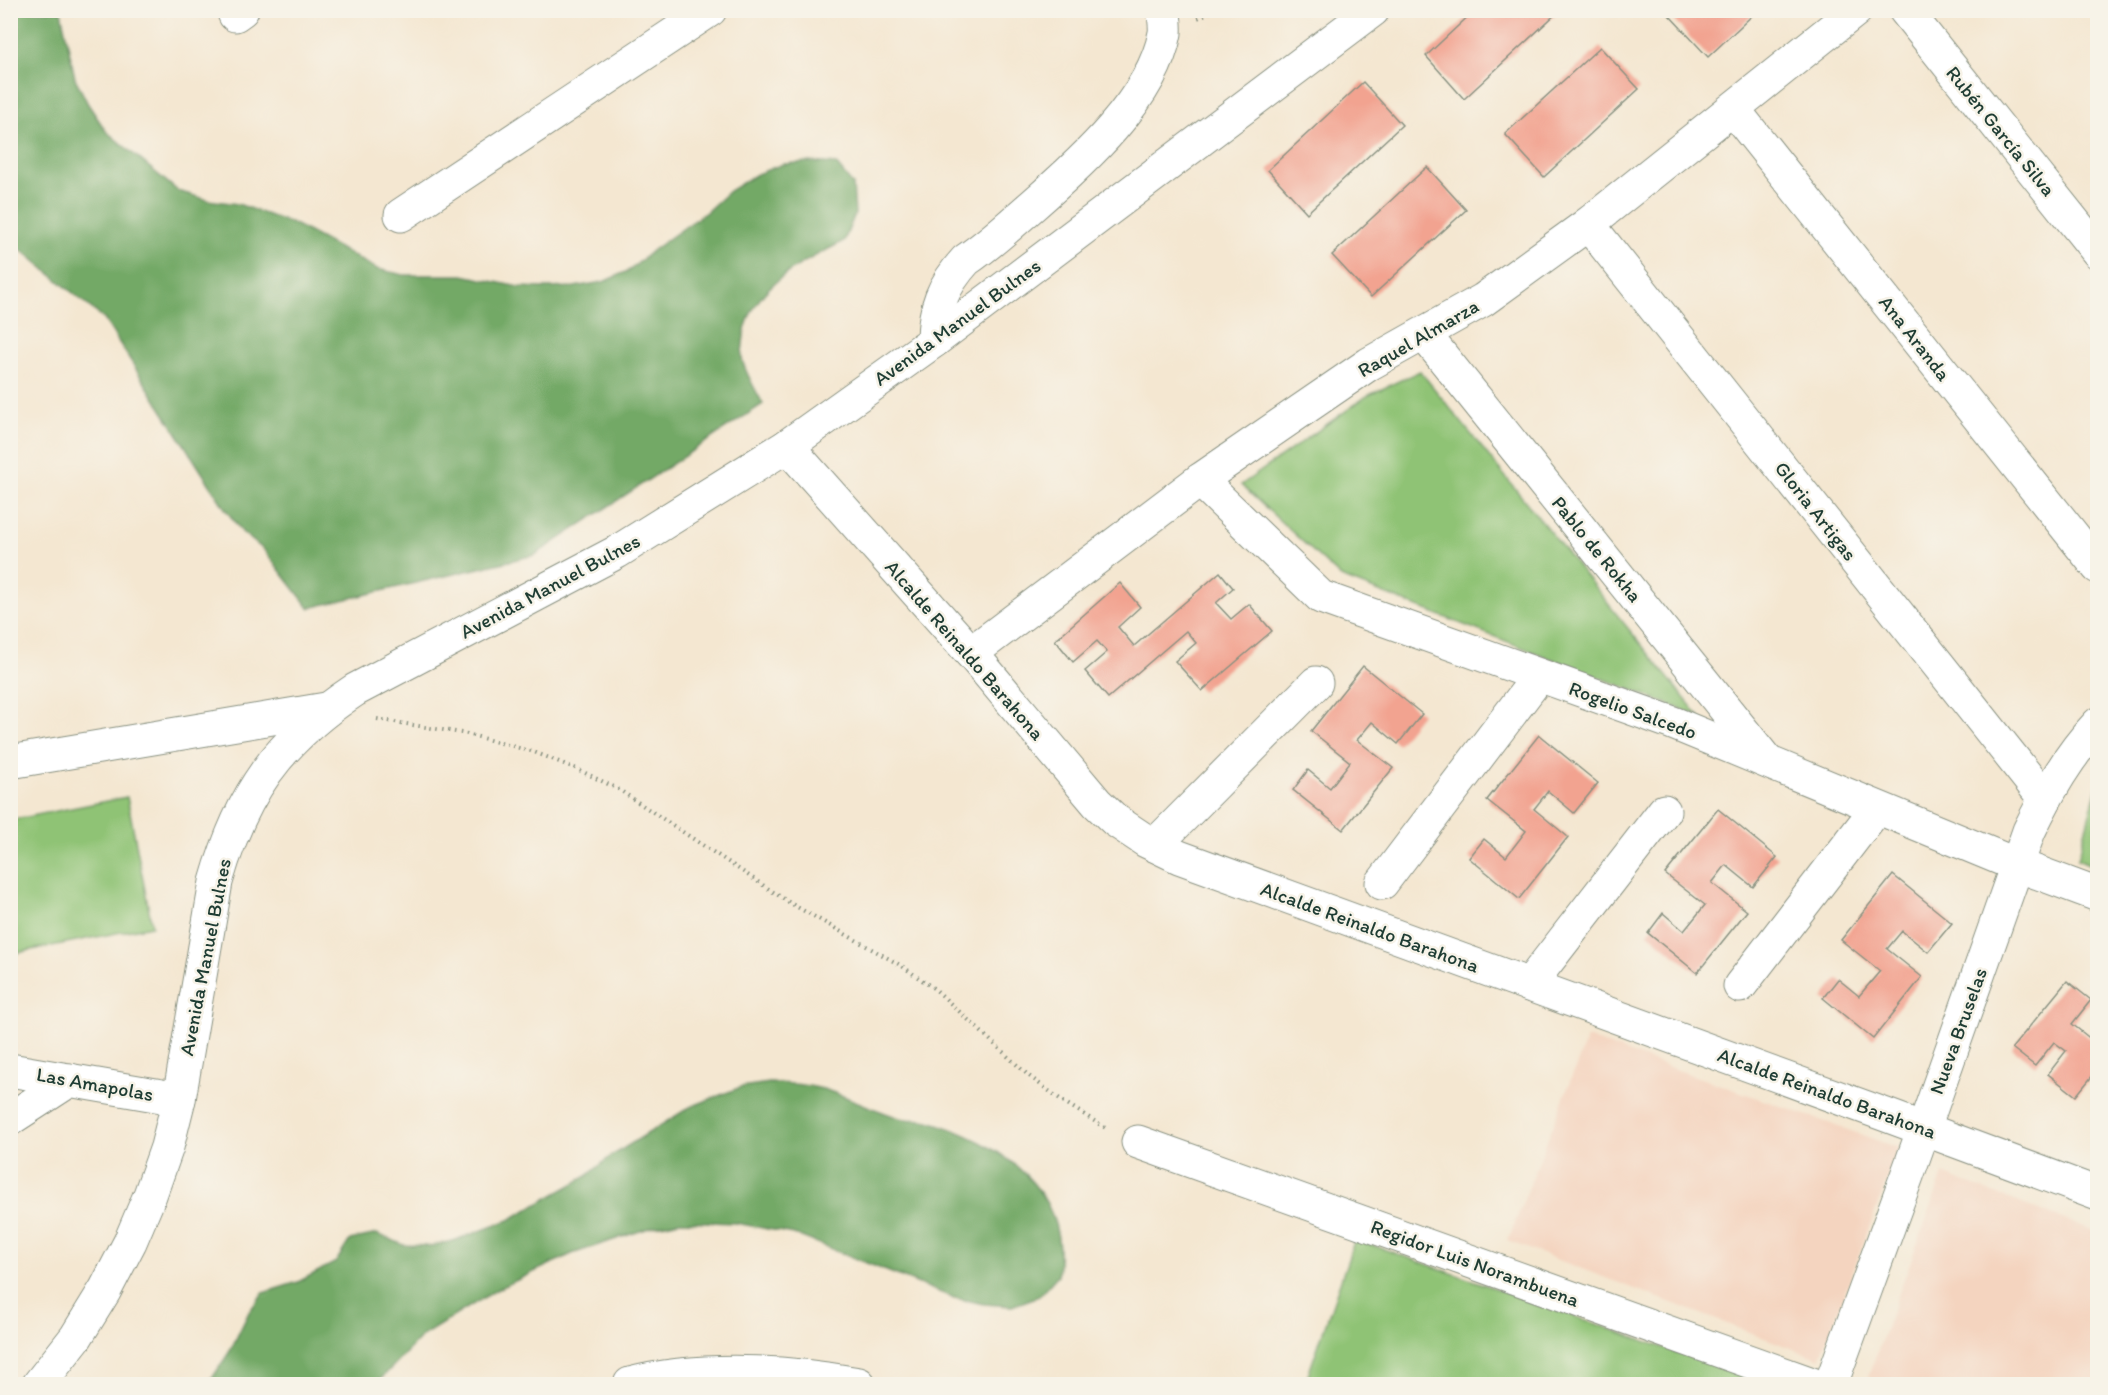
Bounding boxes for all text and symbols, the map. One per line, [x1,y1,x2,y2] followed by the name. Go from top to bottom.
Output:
[1941,61,2061,201] street label: Rubén García Silva
[869,253,1045,391] street label: Avenida Manuel Bulnes
[1874,290,1956,386] street label: Ana Aranda
[1353,294,1483,382] street label: Raquel Almarza
[1770,456,1862,566] street label: Gloria Artigas
[1547,491,1647,607] street label: Pablo de Rokha
[456,528,644,644] street label: Avenida Manuel Bulnes
[880,555,1050,745] street label: Alcalde Reinaldo Barahona
[1566,676,1700,744] street label: Rogelio Salcedo
[174,856,236,1058] street label: Avenida Manuel Bulnes
[1258,876,1483,978] street label: Alcalde Reinaldo Barahona
[1924,964,1992,1098] street label: Nueva Bruselas
[1715,1042,1940,1144] street label: Alcalde Reinaldo Barahona
[35,1062,155,1106] street label: Las Amapolas
[1367,1214,1583,1312] street label: Regidor Luis Norambuena

